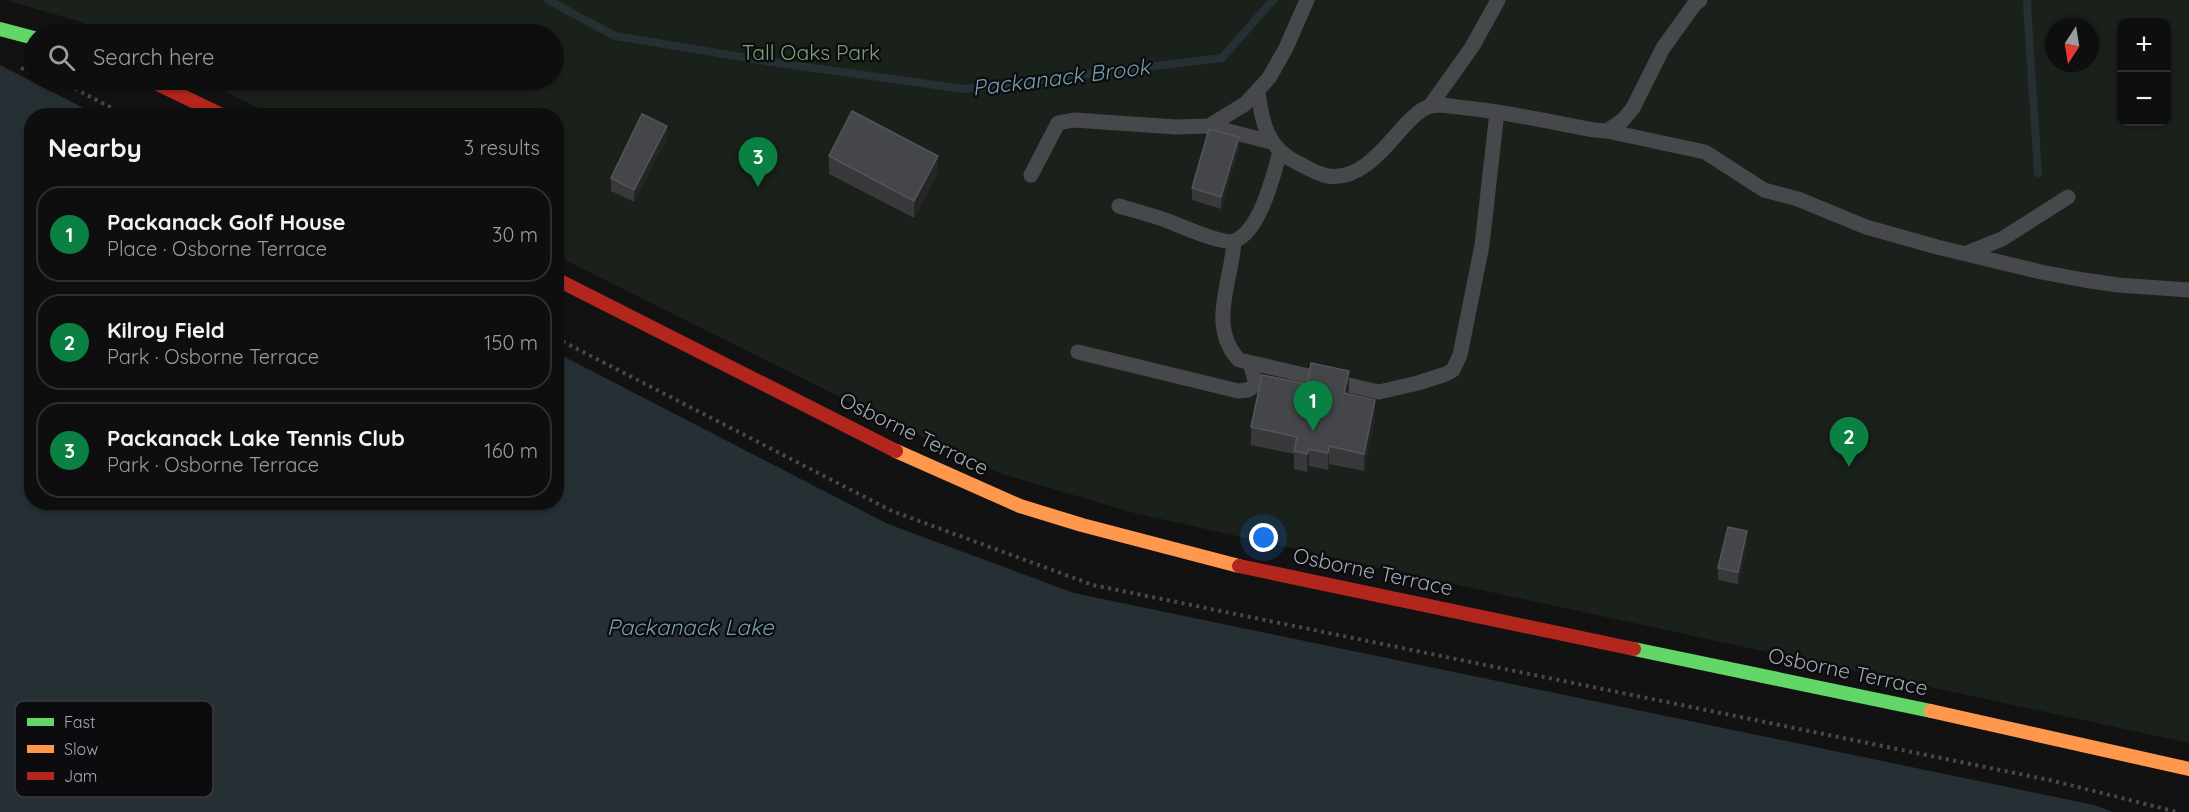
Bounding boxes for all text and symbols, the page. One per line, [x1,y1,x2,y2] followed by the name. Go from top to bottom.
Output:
[2045,18,2099,72] north arrow
[2117,18,2171,126] map controls
[2117,18,2171,72] button: +
[24,24,564,90] search box
[742,39,880,65] park label: Tall Oaks Park
[45,41,78,74] icon: search
[93,43,214,71] text: Search here
[971,52,1154,102] water label: Packanack Brook
[2117,72,2171,126] button: −
[48,131,142,164] text: Nearby
[464,135,540,160] text: 3 results
[738,138,777,187] pin: 3
[107,208,346,236] text: Packanack Golf House
[66,222,73,247] text: 1
[492,222,538,247] text: 30 m
[107,236,327,261] text: Place · Osborne Terrace
[107,316,224,344] text: Kilroy Field
[64,330,75,355] text: 2
[484,330,538,355] text: 150 m
[107,344,319,369] text: Park · Osborne Terrace
[1294,382,1332,431] pin: 1
[836,386,993,480] street label: Osborne Terrace
[1830,418,1868,467] pin: 2
[107,424,405,452] text: Packanack Lake Tennis Club
[64,438,75,463] text: 3
[484,438,538,463] text: 160 m
[107,452,319,477] text: Park · Osborne Terrace
[1249,523,1278,552] your location
[1291,541,1455,601] street label: Osborne Terrace
[607,613,775,641] water label: Packanack Lake
[1766,641,1930,701] street label: Osborne Terrace
[15,701,213,797] legend
[64,712,95,732] text: Fast
[64,739,98,759] text: Slow
[64,766,97,786] text: Jam

